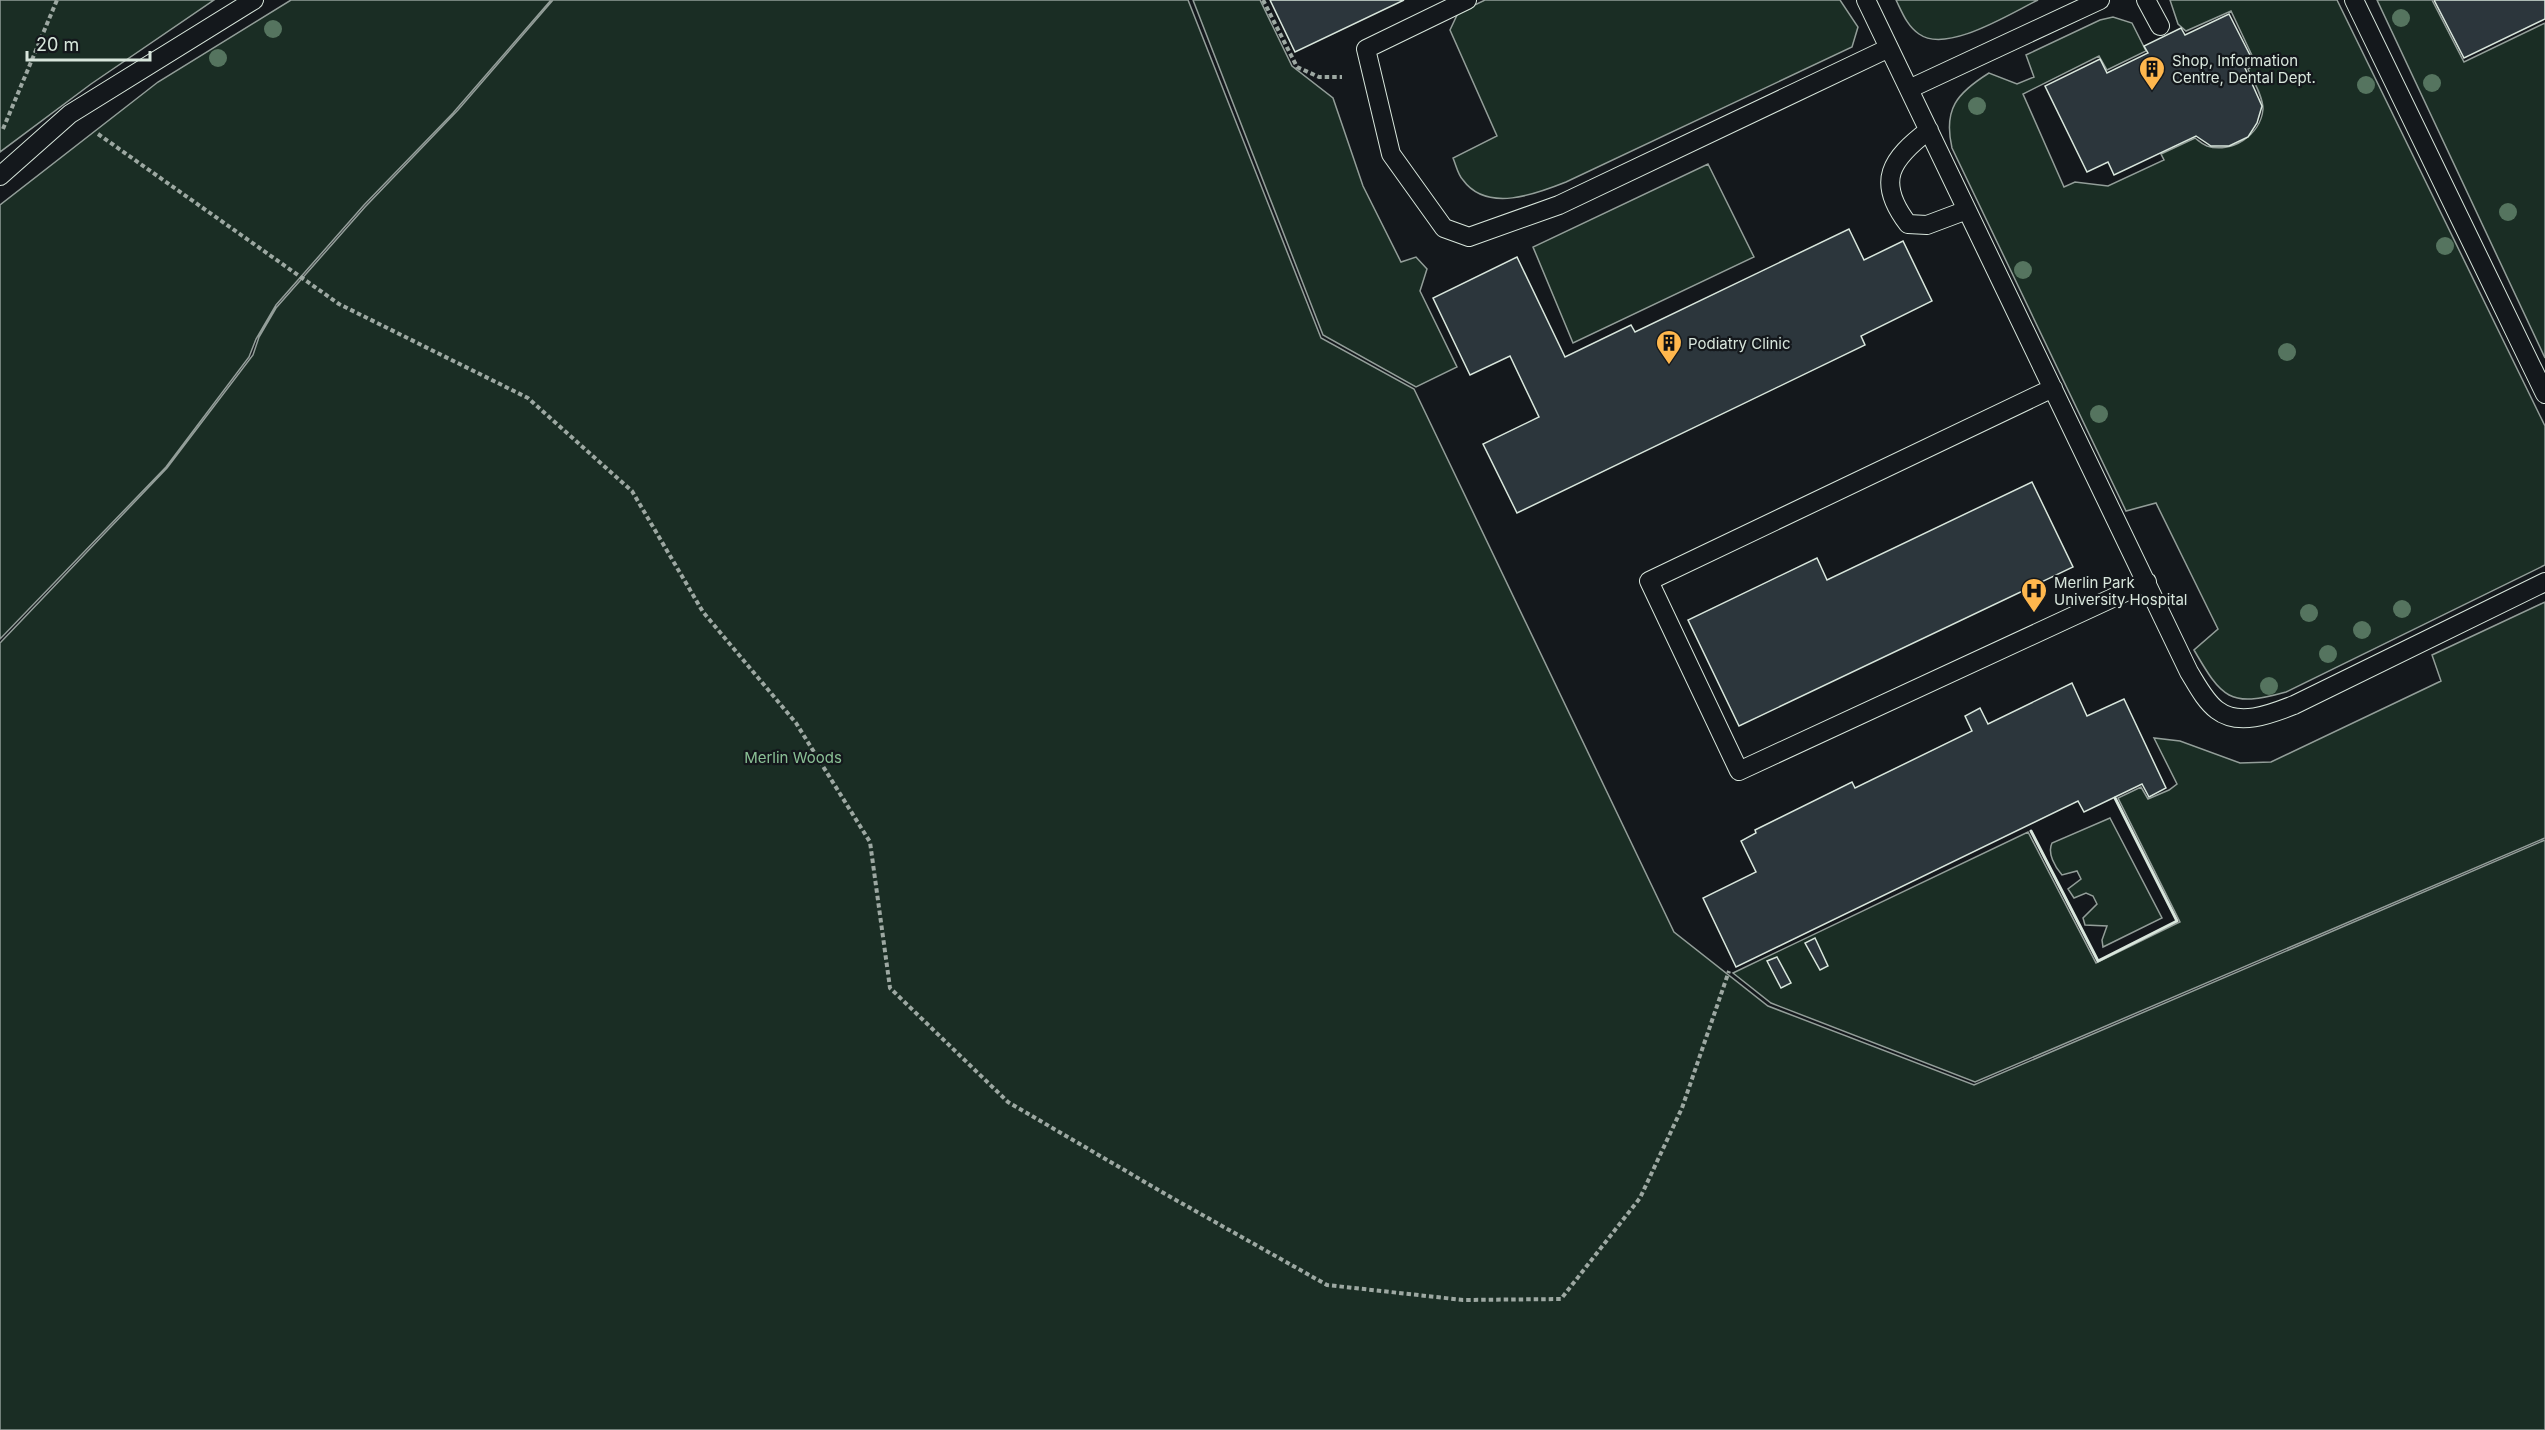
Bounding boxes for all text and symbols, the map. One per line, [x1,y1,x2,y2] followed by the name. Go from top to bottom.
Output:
[27,24,150,62] scale bar
[36,34,79,55] text: 20 m
[2172,51,2316,87] place label: Shop, Information Centre, Dental Dept.
[2137,54,2167,92] building icon: Shop, Information Centre, Dental Dept.
[1654,328,1684,366] building icon: Podiatry Clinic
[1688,334,1790,353] place label: Podiatry Clinic
[2054,573,2188,609] place label: Merlin Park University Hospital
[2019,576,2049,614] hospital icon: Merlin Park University Hospital
[744,748,842,767] park label: Merlin Woods

